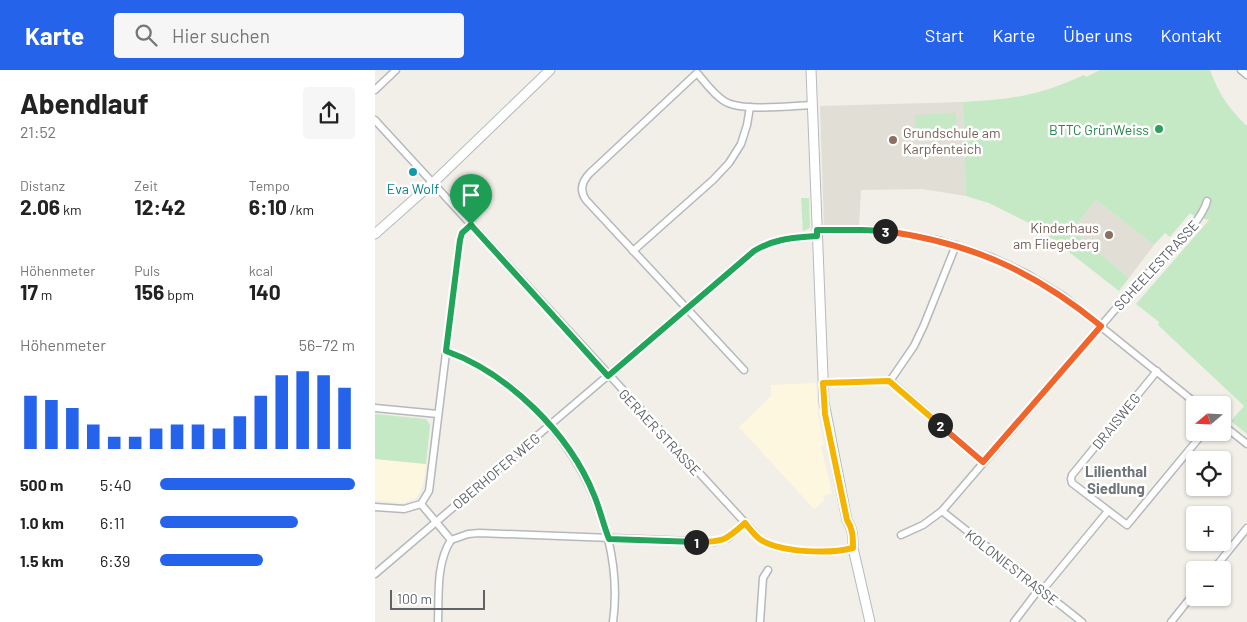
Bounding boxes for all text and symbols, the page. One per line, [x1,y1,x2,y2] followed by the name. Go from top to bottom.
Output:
[114,13,464,58] search box
[25,21,84,50] text: Karte
[132,21,160,49] icon: search
[172,24,270,47] text: Hier suchen
[925,24,964,46] text: Start
[992,24,1035,46] text: Karte
[1063,24,1132,46] text: Über uns
[1160,24,1222,46] text: Kontakt
[20,86,149,120] text: Abendlauf
[303,87,355,139] button: share
[1049,121,1149,138] place label: BTTC GrünWeiss
[20,122,56,141] text: 21:52
[1153,123,1165,135] marker: BTTC GrünWeiss
[903,124,1001,157] place label: Grundschule am Karpfenteich
[887,134,899,146] marker: Grundschule am Karpfenteich
[407,166,419,178] marker: Eva Wolf
[450,174,492,225] pin
[20,177,65,194] text: Distanz
[134,177,158,194] text: Zeit
[249,177,290,194] text: Tempo
[387,180,439,197] place label: Eva Wolf
[457,181,485,209] icon: arrive
[20,194,60,219] text: 2.06
[134,194,186,219] text: 12:42
[249,194,287,219] text: 6:10
[60,201,82,218] text: km
[287,201,314,218] text: /km
[1110,216,1202,314] street label: SCHEELESTRASSE
[873,218,897,244] pin: 3
[1013,219,1099,252] place label: Kinderhaus am Fliegeberg
[882,223,889,240] text: 3
[1103,229,1115,241] marker: Kinderhaus am Fliegeberg
[20,262,95,279] text: Höhenmeter
[134,262,160,279] text: Puls
[249,262,273,279] text: kcal
[20,279,38,304] text: 17
[134,279,164,304] text: 156
[249,279,281,304] text: 140
[38,286,52,303] text: m
[164,286,194,303] text: bpm
[20,335,106,354] text: Höhenmeter
[299,335,355,354] text: 56–72 m
[616,385,704,479] street label: GERAER STRASSE
[1088,390,1144,452] street label: DRAISWEG
[1186,396,1231,441] north arrow
[1186,396,1231,606] map controls
[927,412,953,438] pin: 2
[937,417,944,434] text: 2
[449,429,543,513] street label: OBERHOFER WEG
[1186,451,1231,496] button: locate
[1085,462,1147,497] district label: Lilienthal Siedlung
[20,475,63,494] text: 500 m
[100,475,132,494] text: 5:40
[1186,506,1231,551] button: +
[20,513,64,532] text: 1.0 km
[100,513,125,532] text: 6:11
[962,526,1062,608] street label: KOLONIESTRASSE
[683,530,709,554] pin: 1
[694,534,699,551] text: 1
[20,551,64,570] text: 1.5 km
[100,551,130,570] text: 6:39
[1186,561,1231,606] button: −
[390,587,485,610] scale bar
[397,590,432,607] text: 100 m

